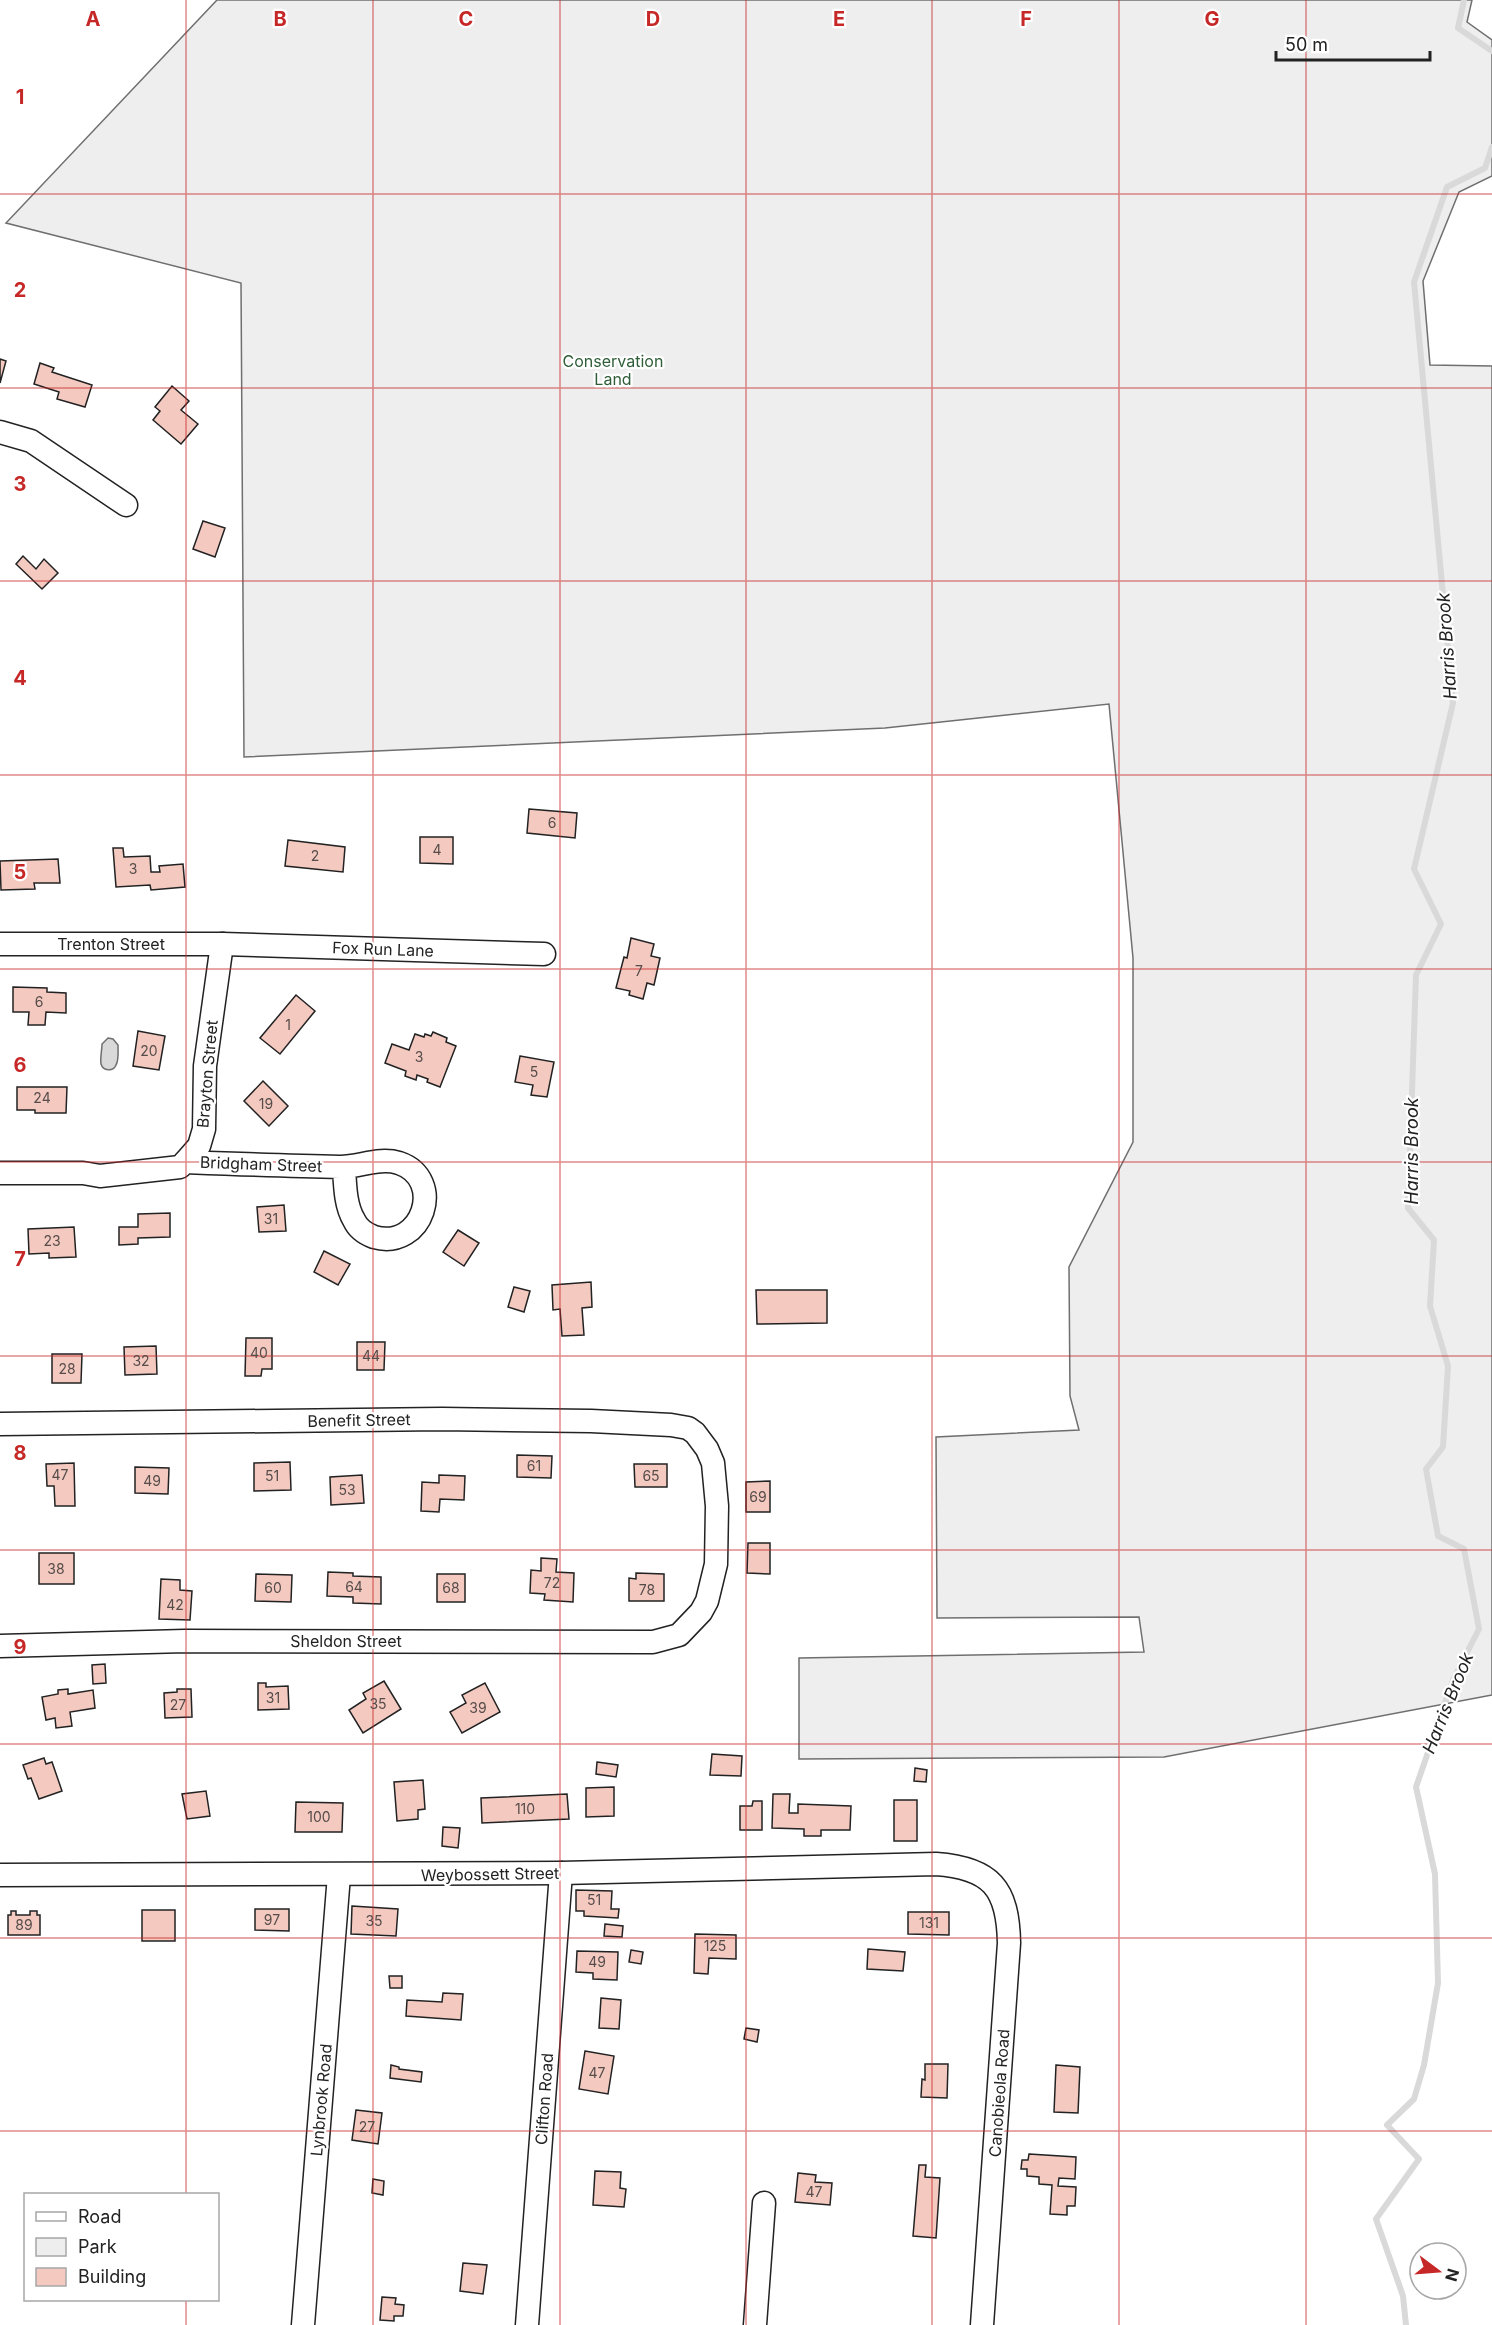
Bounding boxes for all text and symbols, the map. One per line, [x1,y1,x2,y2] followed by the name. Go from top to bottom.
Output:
[86,7,101,31] text: A
[273,7,287,31] text: B
[459,7,473,31] text: C
[646,7,660,31] text: D
[833,7,845,31] text: E
[1020,7,1032,31] text: F
[1204,7,1220,31] text: G
[1276,24,1430,62] scale bar
[1285,34,1328,55] text: 50 m
[16,85,24,109] text: 1
[14,278,26,302] text: 2
[563,351,663,389] park label: Conservation Land
[14,472,26,496] text: 3
[1432,591,1461,700] water label: Harris Brook
[13,666,27,690] text: 4
[548,814,556,831] house number: 6
[432,841,442,858] house number: 4
[311,847,319,864] house number: 2
[14,860,26,884] text: 5
[129,860,137,877] house number: 3
[57,934,165,954] street label: Trenton Street
[332,937,434,961] street label: Fox Run Lane
[635,962,643,979] house number: 7
[35,993,43,1010] house number: 6
[285,1016,291,1033] house number: 1
[192,1019,222,1129] street label: Brayton Street
[140,1042,158,1059] house number: 20
[415,1048,423,1065] house number: 3
[14,1053,27,1077] text: 6
[530,1063,538,1080] house number: 5
[33,1089,51,1106] house number: 24
[259,1095,273,1112] house number: 19
[1401,1096,1422,1205] water label: Harris Brook
[200,1152,322,1176] street label: Bridgham Street
[264,1210,278,1227] house number: 31
[43,1232,61,1249] house number: 23
[14,1247,26,1271] text: 7
[250,1344,268,1361] house number: 40
[362,1347,380,1364] house number: 44
[132,1352,150,1369] house number: 32
[58,1360,76,1377] house number: 28
[307,1409,411,1431] street label: Benefit Street
[13,1441,27,1465] text: 8
[527,1457,541,1474] house number: 61
[52,1466,69,1483] house number: 47
[265,1467,279,1484] house number: 51
[642,1467,660,1484] house number: 65
[143,1472,161,1489] house number: 49
[338,1481,356,1498] house number: 53
[749,1488,767,1505] house number: 69
[47,1560,65,1577] house number: 38
[544,1574,560,1591] house number: 72
[345,1578,363,1595] house number: 64
[264,1579,282,1596] house number: 60
[442,1579,460,1596] house number: 68
[639,1581,655,1598] house number: 78
[166,1596,184,1613] house number: 42
[290,1631,402,1651] street label: Sheldon Street
[14,1635,27,1659] text: 9
[1418,1648,1478,1756] water label: Harris Brook
[266,1689,280,1706] house number: 31
[369,1695,387,1712] house number: 35
[170,1696,186,1713] house number: 27
[469,1699,487,1716] house number: 39
[515,1800,535,1817] house number: 110
[307,1808,331,1825] house number: 100
[421,1863,559,1885] street label: Weybossett Street
[587,1891,601,1908] house number: 51
[264,1911,280,1928] house number: 97
[365,1912,383,1929] house number: 35
[919,1914,939,1931] house number: 131
[15,1916,33,1933] house number: 89
[704,1937,726,1954] house number: 125
[588,1953,606,1970] house number: 49
[985,2028,1013,2158] street label: Canobieola Road
[306,2043,336,2157] street label: Lynbrook Road
[531,2052,557,2146] street label: Clifton Road
[589,2064,606,2081] house number: 47
[359,2118,375,2135] house number: 27
[806,2183,823,2200] house number: 47
[24,2193,219,2301] legend
[78,2206,121,2227] text: Road
[78,2236,117,2257] text: Park
[1408,2241,1468,2301] north arrow
[78,2266,146,2287] text: Building
[1441,2267,1464,2284] text: N

